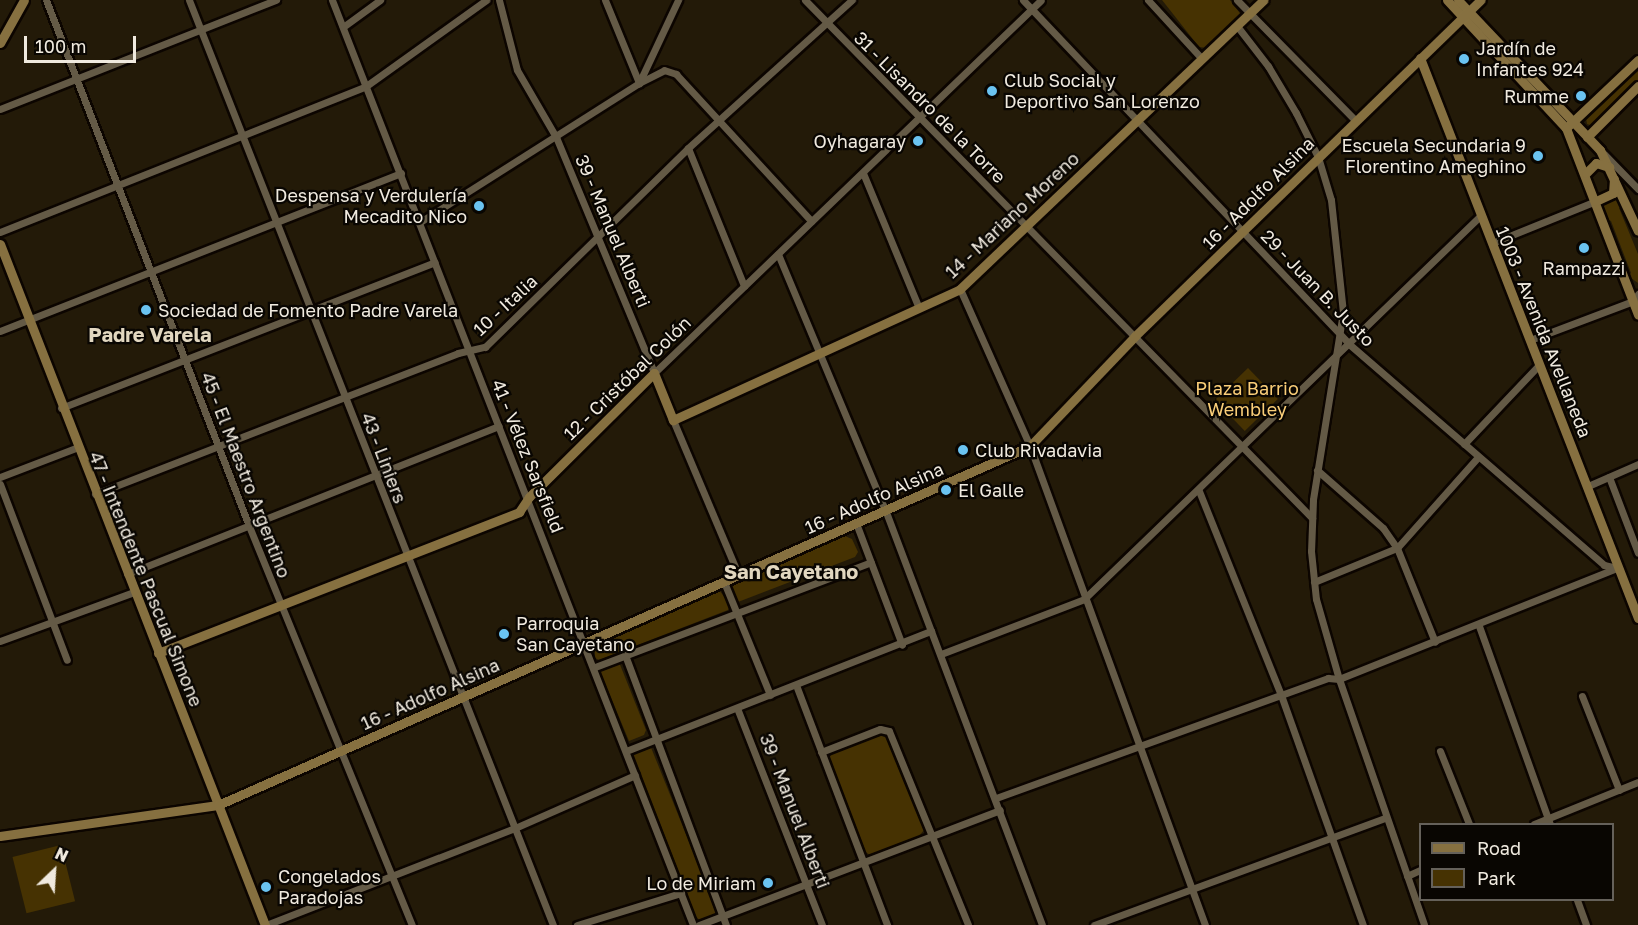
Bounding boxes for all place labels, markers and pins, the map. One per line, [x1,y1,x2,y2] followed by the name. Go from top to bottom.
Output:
[1476,38,1584,80] place label: Jardín de Infantes 924
[1457,52,1471,66] marker: Jardín de Infantes 924
[1004,70,1200,112] place label: Club Social y Deportivo San Lorenzo
[985,84,999,98] marker: Club Social y Deportivo San Lorenzo
[1504,85,1569,107] place label: Rumme
[1574,89,1588,103] marker: Rumme
[813,130,906,152] place label: Oyhagaray
[911,134,925,148] marker: Oyhagaray
[1342,135,1526,178] place label: Escuela Secundaria 9 Florentino Ameghino
[1531,149,1545,163] marker: Escuela Secundaria 9 Florentino Ameghino
[275,185,467,228] place label: Despensa y Verdulería Mecadito Nico
[472,199,486,213] marker: Despensa y Verdulería Mecadito Nico
[1577,241,1591,255] marker: Rampazzi
[1543,257,1625,279] place label: Rampazzi
[158,299,458,321] place label: Sociedad de Fomento Padre Varela
[139,303,153,317] marker: Sociedad de Fomento Padre Varela
[975,439,1102,461] place label: Club Rivadavia
[956,443,970,457] marker: Club Rivadavia
[958,479,1024,501] place label: El Galle
[939,483,953,497] marker: El Galle
[516,613,635,656] place label: Parroquia San Cayetano
[497,627,511,641] marker: Parroquia San Cayetano
[278,866,381,908] place label: Congelados Paradojas
[646,872,756,894] place label: Lo de Miriam
[761,876,775,890] marker: Lo de Miriam
[259,880,273,894] marker: Congelados Paradojas

